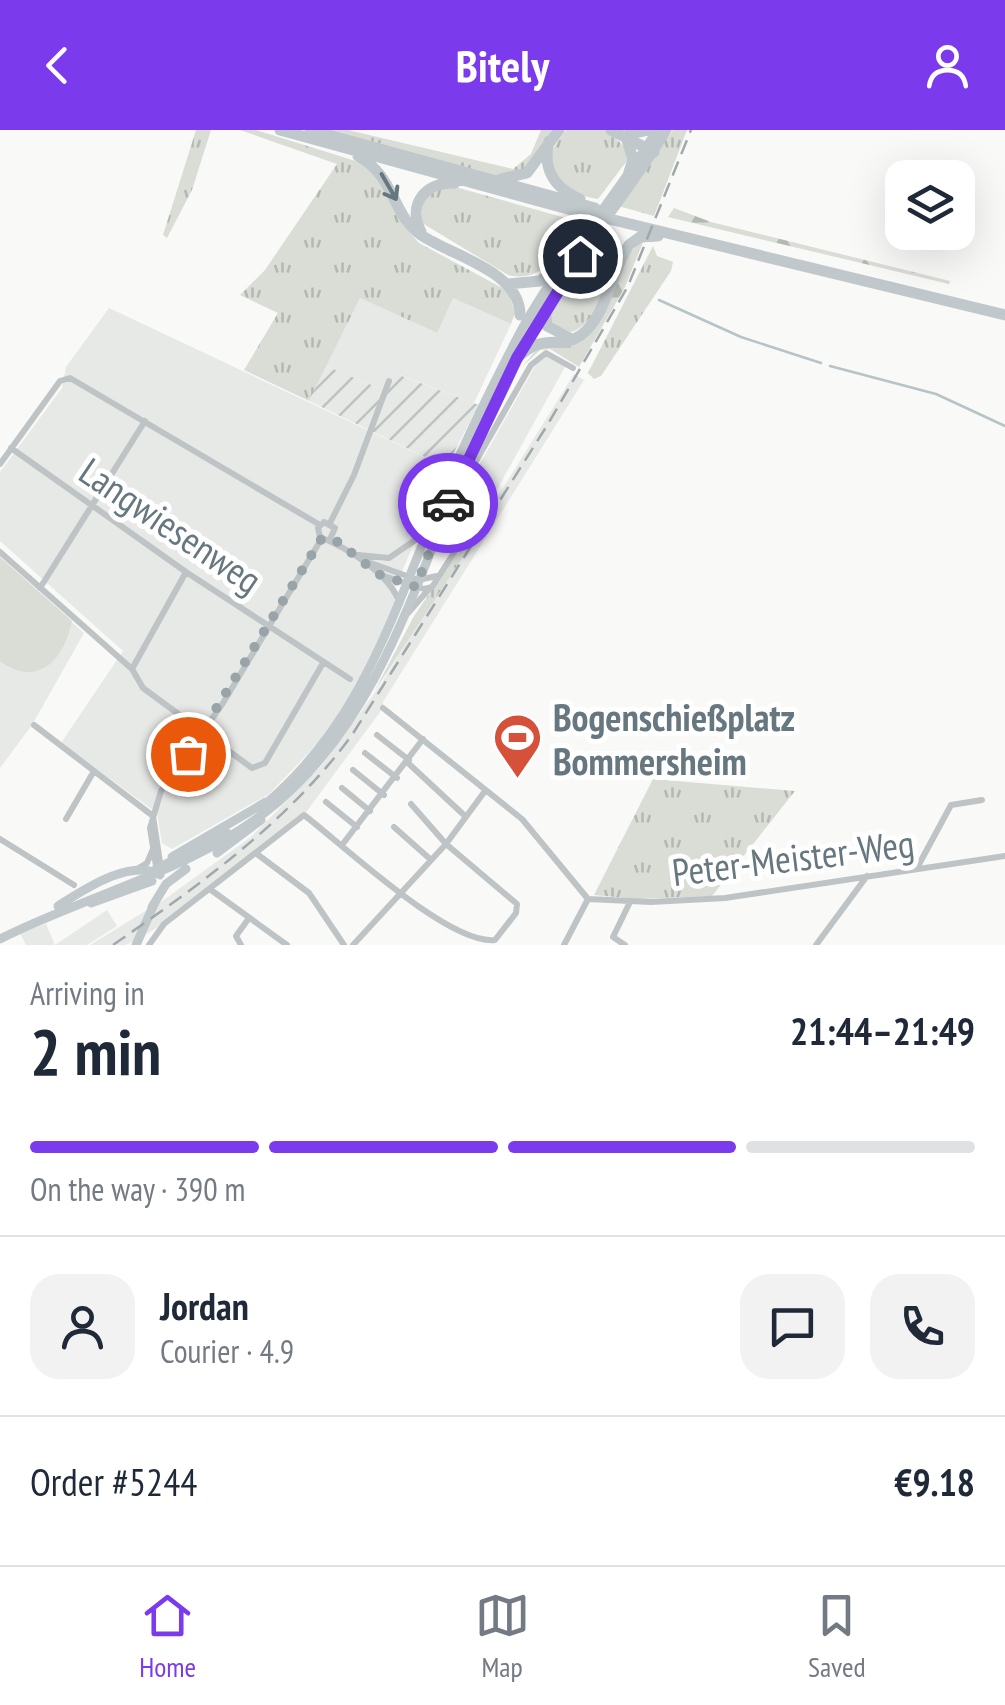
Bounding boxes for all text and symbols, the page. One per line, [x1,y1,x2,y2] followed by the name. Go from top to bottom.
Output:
[456,36,549,94] text: Bitely
[30,38,85,93] icon: back
[920,38,975,93] icon: person
[885,160,975,250] map controls
[885,160,975,250] button: layers
[380,172,400,201] one-way arrow
[538,214,623,299] pin
[553,229,608,284] icon: home
[71,446,271,604] street label: Langwiesenweg
[398,453,498,553] courier
[421,476,476,531] icon: car
[553,692,795,785] place label: Bogenschießplatz Bommersheim
[146,712,231,797] pin
[492,712,544,780] sports icon: Bogenschießplatz Bommersheim
[161,727,216,782] icon: bag
[669,818,917,896] street label: Peter-Meister-Weg
[30,972,145,1014] text: Arriving in
[790,1006,975,1055] text: 21:44–21:49
[30,1009,161,1093] text: 2 min
[30,1168,245,1210] text: On the way · 390 m
[30,1274,135,1379] button: person
[740,1274,845,1379] button: chat
[870,1274,975,1379] button: phone
[160,1281,249,1330] text: Jordan
[160,1330,294,1372] text: Courier · 4.9
[30,1457,197,1506] text: Order #5244
[894,1457,975,1506] text: €9.18
[139,1588,196,1685] tab: Home
[475,1588,530,1685] tab: Map
[808,1588,866,1685] tab: Saved

